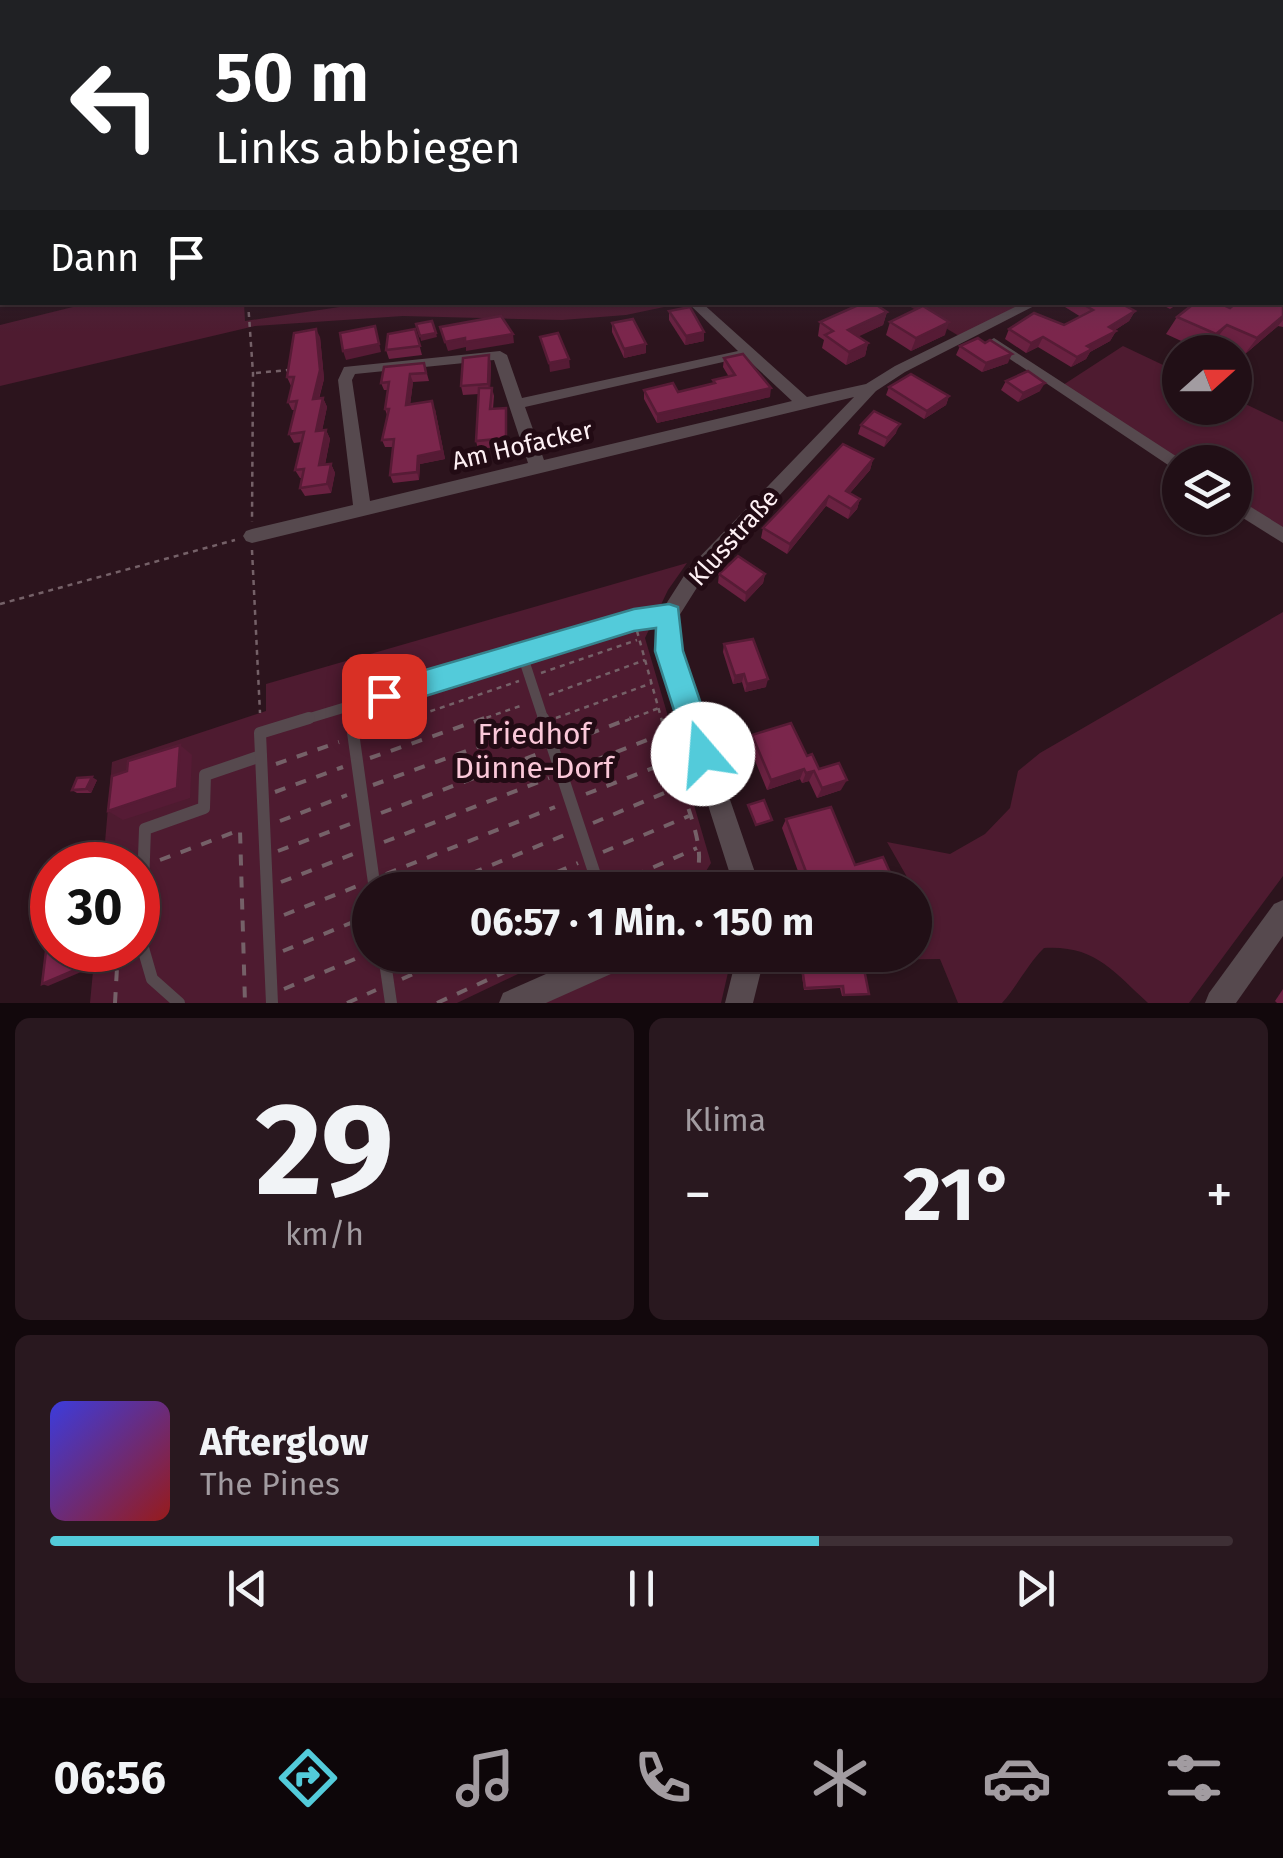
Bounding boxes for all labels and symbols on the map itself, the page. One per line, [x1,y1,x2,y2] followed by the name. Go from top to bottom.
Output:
[1162,335,1252,425] north arrow
[449,415,596,477] street label: Am Hofacker
[683,483,785,592] street label: Klusstraße
[342,654,427,739] pin
[651,702,755,806] position arrow
[455,716,615,786] park label: Friedhof Dünne-Dorf
[30,842,160,972] speed limit sign: 30

